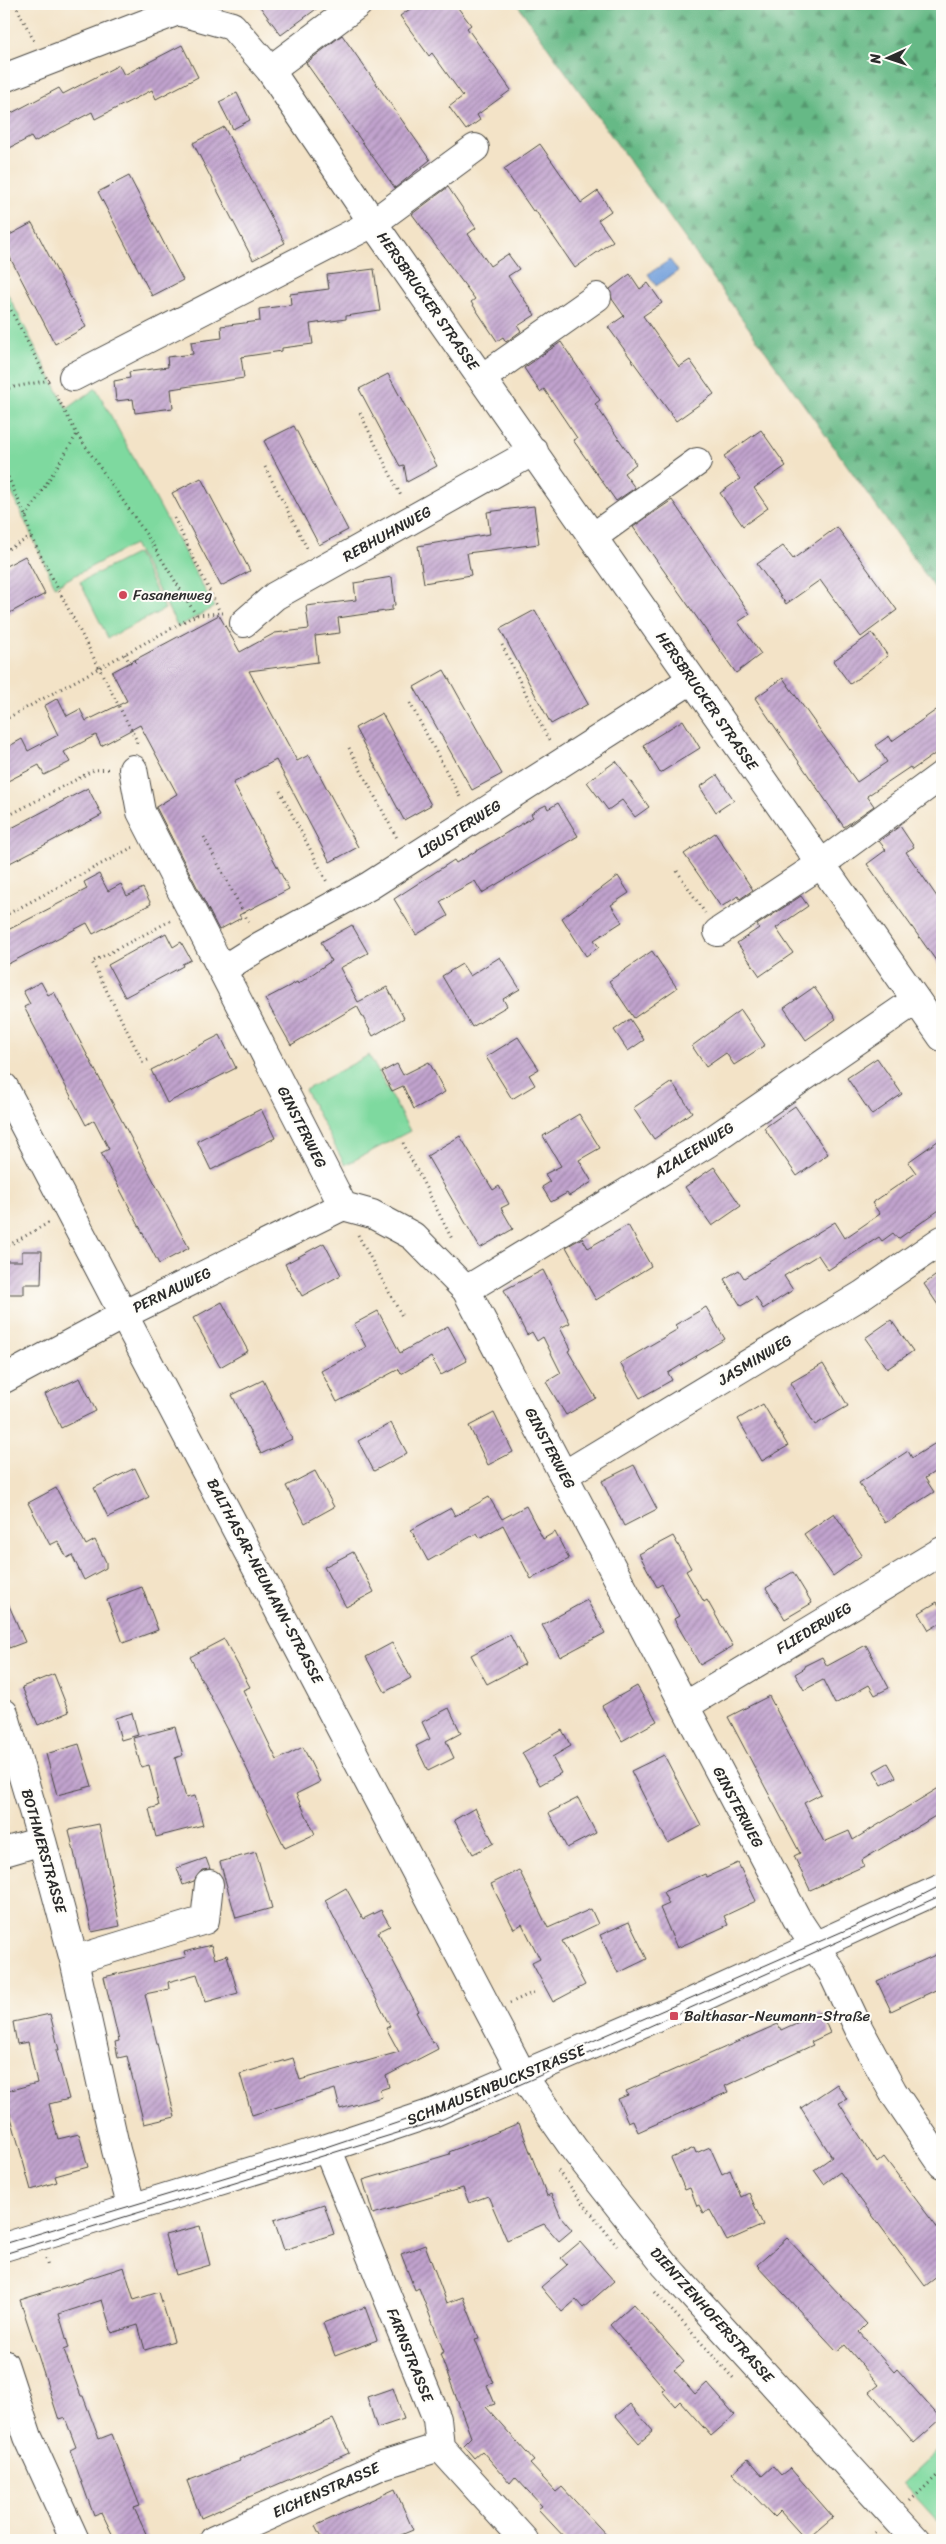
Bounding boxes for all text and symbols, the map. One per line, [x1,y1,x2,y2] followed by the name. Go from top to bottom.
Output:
[864,32,914,82] north arrow
[863,53,888,65] text: N
[370,226,487,377] street label: HERSBRUCKER STRASSE
[338,498,437,569] street label: REBHUHNWEG
[133,582,213,608] place label: Fasanenweg
[117,589,129,601] marker: Fasanenweg
[649,626,766,777] street label: HERSBRUCKER STRASSE
[412,792,507,865] street label: LIGUSTERWEG
[270,1081,334,1173] street label: GINSTERWEG
[648,1115,739,1186] street label: AZALEENWEG
[128,1260,216,1320] street label: PERNAUWEG
[712,1328,797,1393] street label: JASMINWEG
[518,1402,583,1494] street label: GINSTERWEG
[200,1473,331,1690] street label: BALTHASAR-NEUMANN-STRASSE
[771,1595,857,1661] street label: FLIEDERWEG
[706,1761,771,1853] street label: GINSTERWEG
[14,1786,75,1918] street label: BOTHMERSTRASSE
[684,2003,871,2029] place label: Balthasar-Neumann-Straße
[668,2010,680,2022] marker: Balthasar-Neumann-Straße
[403,2037,591,2133] street label: SCHMAUSENBUCKSTRASSE
[643,2241,782,2390] street label: DIENTZENHOFERSTRASSE
[379,2304,441,2408] street label: FARNSTRASSE
[268,2454,385,2525] street label: EICHENSTRASSE

